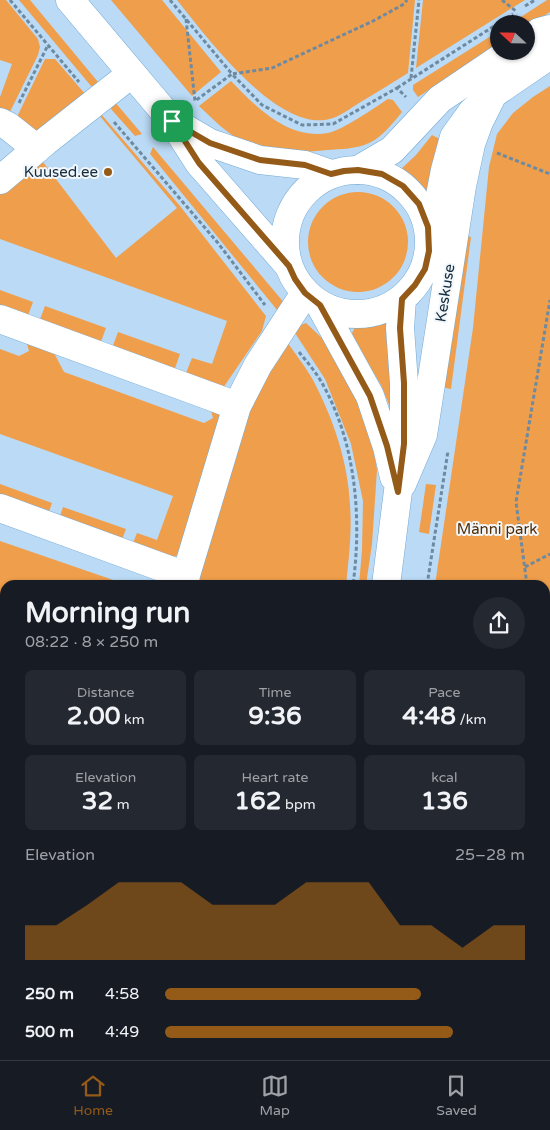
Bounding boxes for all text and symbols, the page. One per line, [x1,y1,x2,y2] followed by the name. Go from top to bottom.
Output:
[490,15,535,60] north arrow
[490,15,535,60] map controls
[151,100,193,142] pin
[158,107,186,135] icon: arrive
[24,163,98,181] place label: Kuused.ee
[102,166,114,178] marker: Kuused.ee
[432,263,458,323] street label: Keskuse
[457,520,537,538] park label: Männi park
[25,596,190,630] text: Morning run
[473,597,525,649] button: share
[25,632,158,652] text: 08:22 · 8 × 250 m
[77,684,134,701] text: Distance
[259,684,291,701] text: Time
[428,684,460,701] text: Pace
[67,701,120,731] text: 2.00
[248,701,302,731] text: 9:36
[402,701,456,731] text: 4:48
[120,711,145,728] text: km
[456,711,486,728] text: /km
[75,769,136,786] text: Elevation
[242,769,308,786] text: Heart rate
[431,769,457,786] text: kcal
[82,786,113,816] text: 32
[234,786,281,816] text: 162
[421,786,468,816] text: 136
[113,796,130,813] text: m
[281,796,316,813] text: bpm
[25,845,95,865] text: Elevation
[455,845,525,865] text: 25–28 m
[25,984,74,1004] text: 250 m
[105,984,139,1004] text: 4:58
[25,1022,74,1042] text: 500 m
[105,1022,139,1042] text: 4:49
[73,1072,113,1119] tab: Home
[259,1072,290,1119] tab: Map
[436,1072,477,1119] tab: Saved

